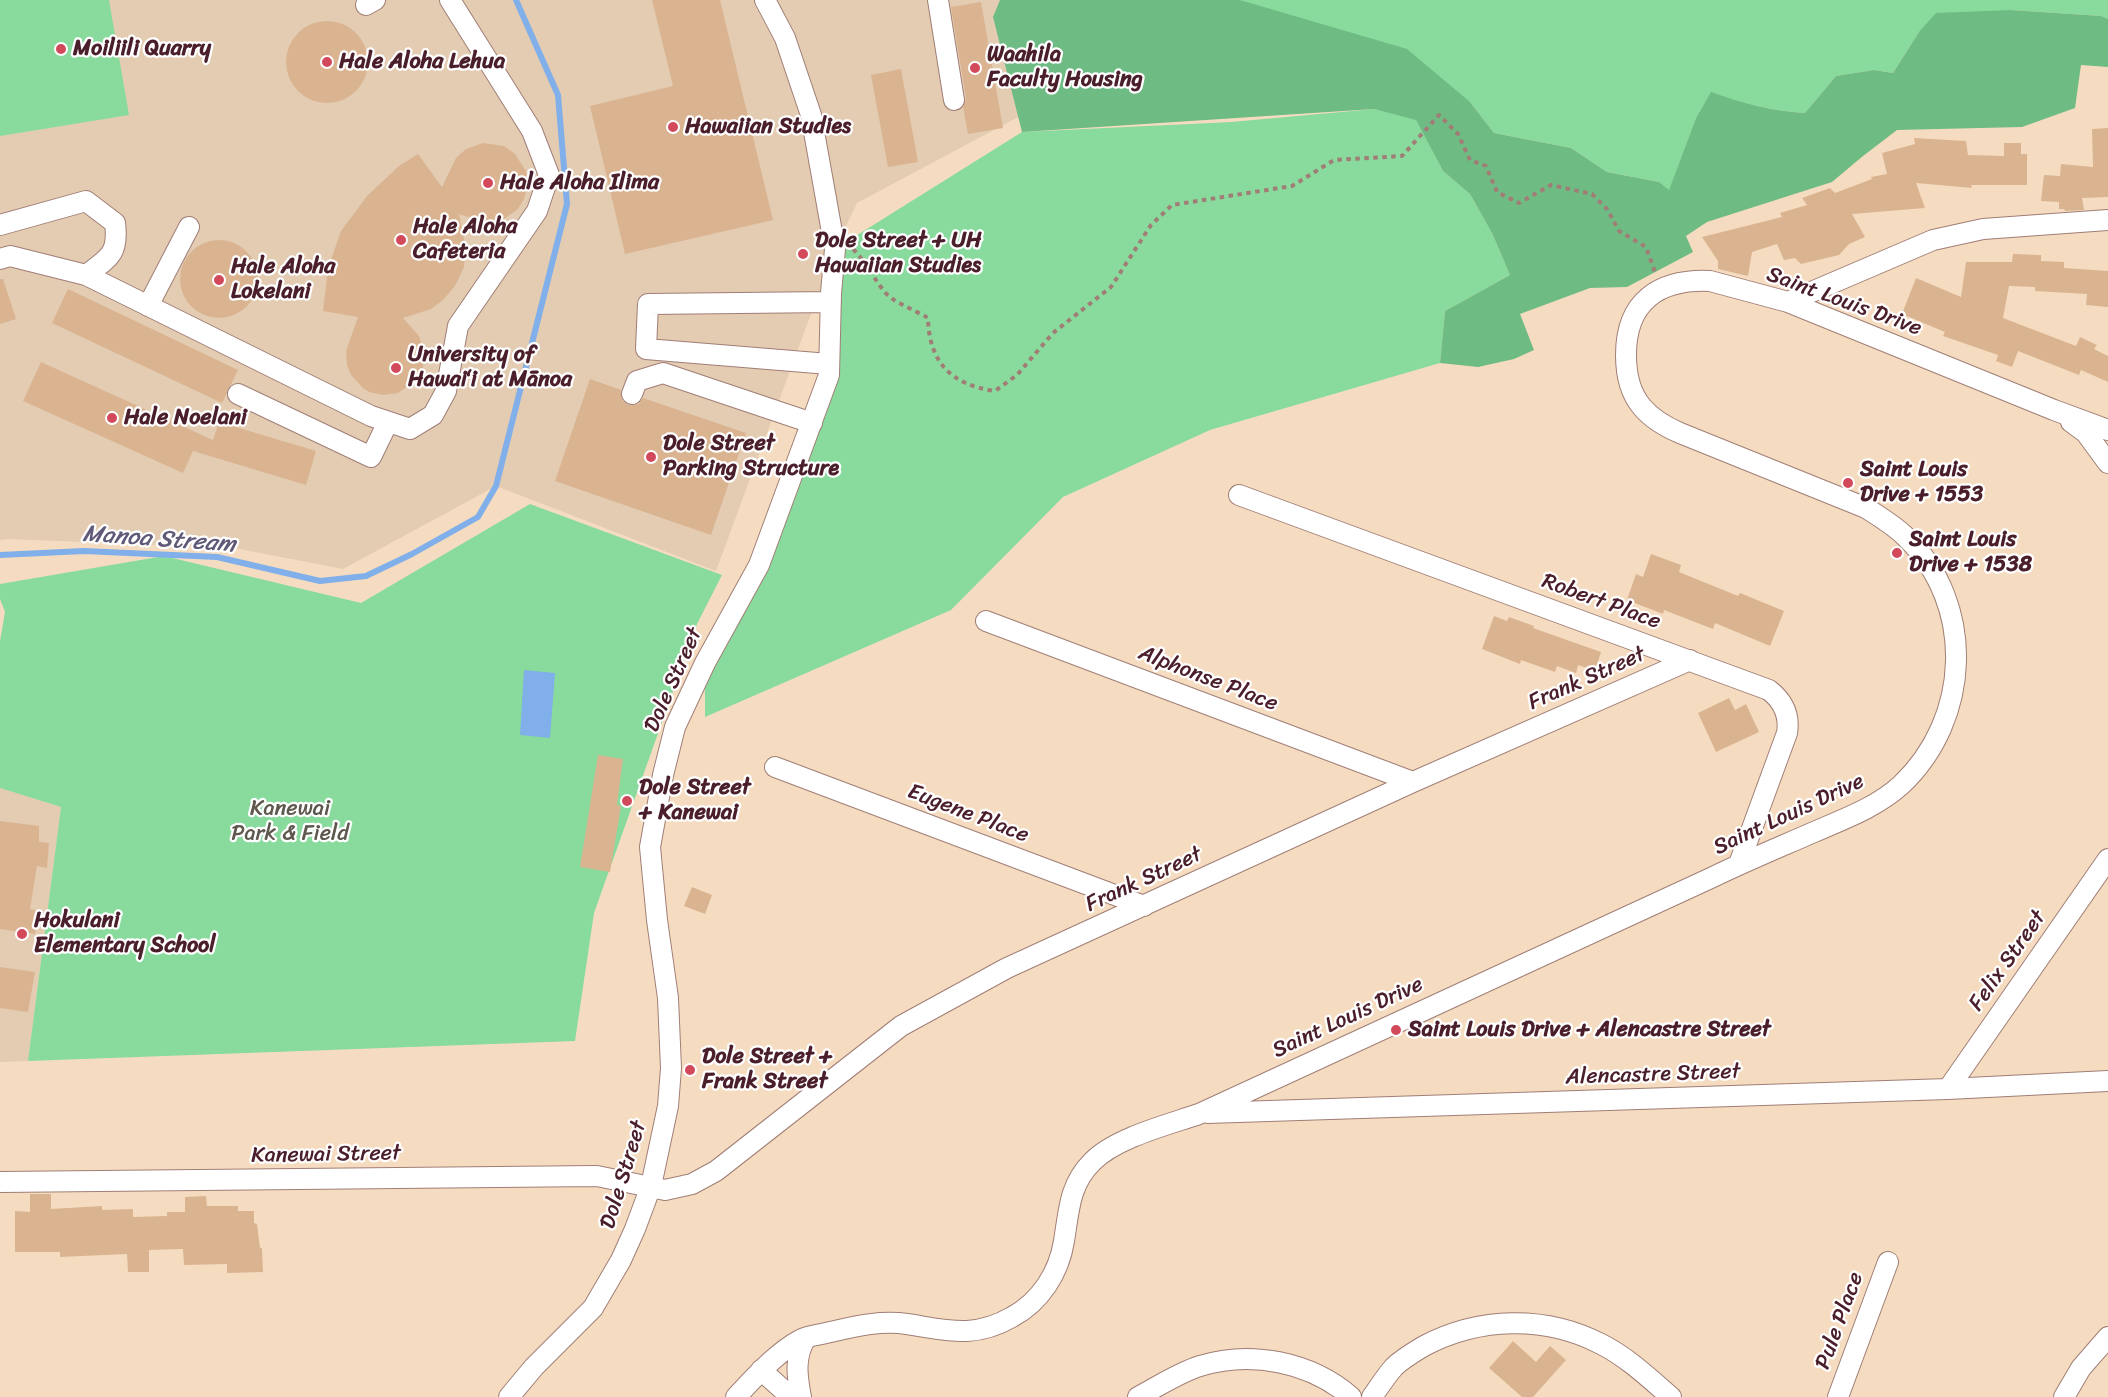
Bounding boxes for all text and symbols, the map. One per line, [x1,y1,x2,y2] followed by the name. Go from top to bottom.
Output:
[73,36,211,62] place label: Moiliili Quarry
[54,42,68,56] marker: Moiliili Quarry
[987,42,1143,94] place label: Waahila Faculty Housing
[339,49,505,75] place label: Hale Aloha Lehua
[320,55,334,69] marker: Hale Aloha Lehua
[968,61,982,75] marker: Waahila Faculty Housing
[685,114,851,140] place label: Hawaiian Studies
[666,120,680,134] marker: Hawaiian Studies
[500,170,659,196] place label: Hale Aloha Ilima
[481,176,495,190] marker: Hale Aloha Ilima
[413,214,517,266] place label: Hale Aloha Cafeteria
[815,228,982,280] place label: Dole Street + UH Hawaiian Studies
[394,233,408,247] marker: Hale Aloha Cafeteria
[796,247,810,261] marker: Dole Street + UH Hawaiian Studies
[231,254,335,306] place label: Hale Aloha Lokelani
[1763,262,1925,342] street label: Saint Louis Drive
[212,273,226,287] marker: Hale Aloha Lokelani
[408,342,572,394] place label: University of Hawaiʻi at Mānoa
[389,361,403,375] marker: University of Hawaiʻi at Mānoa
[124,405,247,431] place label: Hale Noelani
[105,411,119,425] marker: Hale Noelani
[663,431,839,482] place label: Dole Street Parking Structure
[644,450,658,464] marker: Dole Street Parking Structure
[1860,457,1983,508] place label: Saint Louis Drive + 1553
[1841,476,1855,490] marker: Saint Louis Drive + 1553
[82,520,236,560] water label: Manoa Stream
[1909,527,2032,578] place label: Saint Louis Drive + 1538
[1890,546,1904,560] marker: Saint Louis Drive + 1538
[1538,568,1664,636] street label: Robert Place
[639,624,709,736] street label: Dole Street
[1135,640,1281,718] street label: Alphonse Place
[1524,641,1650,717] street label: Frank Street
[1710,769,1868,861] street label: Saint Louis Drive
[639,775,751,826] place label: Dole Street + Kanewai
[904,779,1032,849] street label: Eugene Place
[620,794,634,808] marker: Dole Street + Kanewai
[231,796,349,848] park label: Kanewai Park & Field
[1082,842,1206,918] street label: Frank Street
[1964,906,2052,1016] street label: Felix Street
[34,908,216,960] place label: Hokulani Elementary School
[15,927,29,941] marker: Hokulani Elementary School
[1269,972,1427,1064] street label: Saint Louis Drive
[1408,1017,1771,1043] place label: Saint Louis Drive + Alencastre Street
[1389,1023,1403,1037] marker: Saint Louis Drive + Alencastre Street
[702,1044,833,1096] place label: Dole Street + Frank Street
[1565,1059,1741,1091] street label: Alencastre Street
[683,1063,697,1077] marker: Dole Street + Frank Street
[595,1118,653,1232] street label: Dole Street
[251,1140,401,1170] street label: Kanewai Street
[1810,1269,1870,1373] street label: Pule Place

